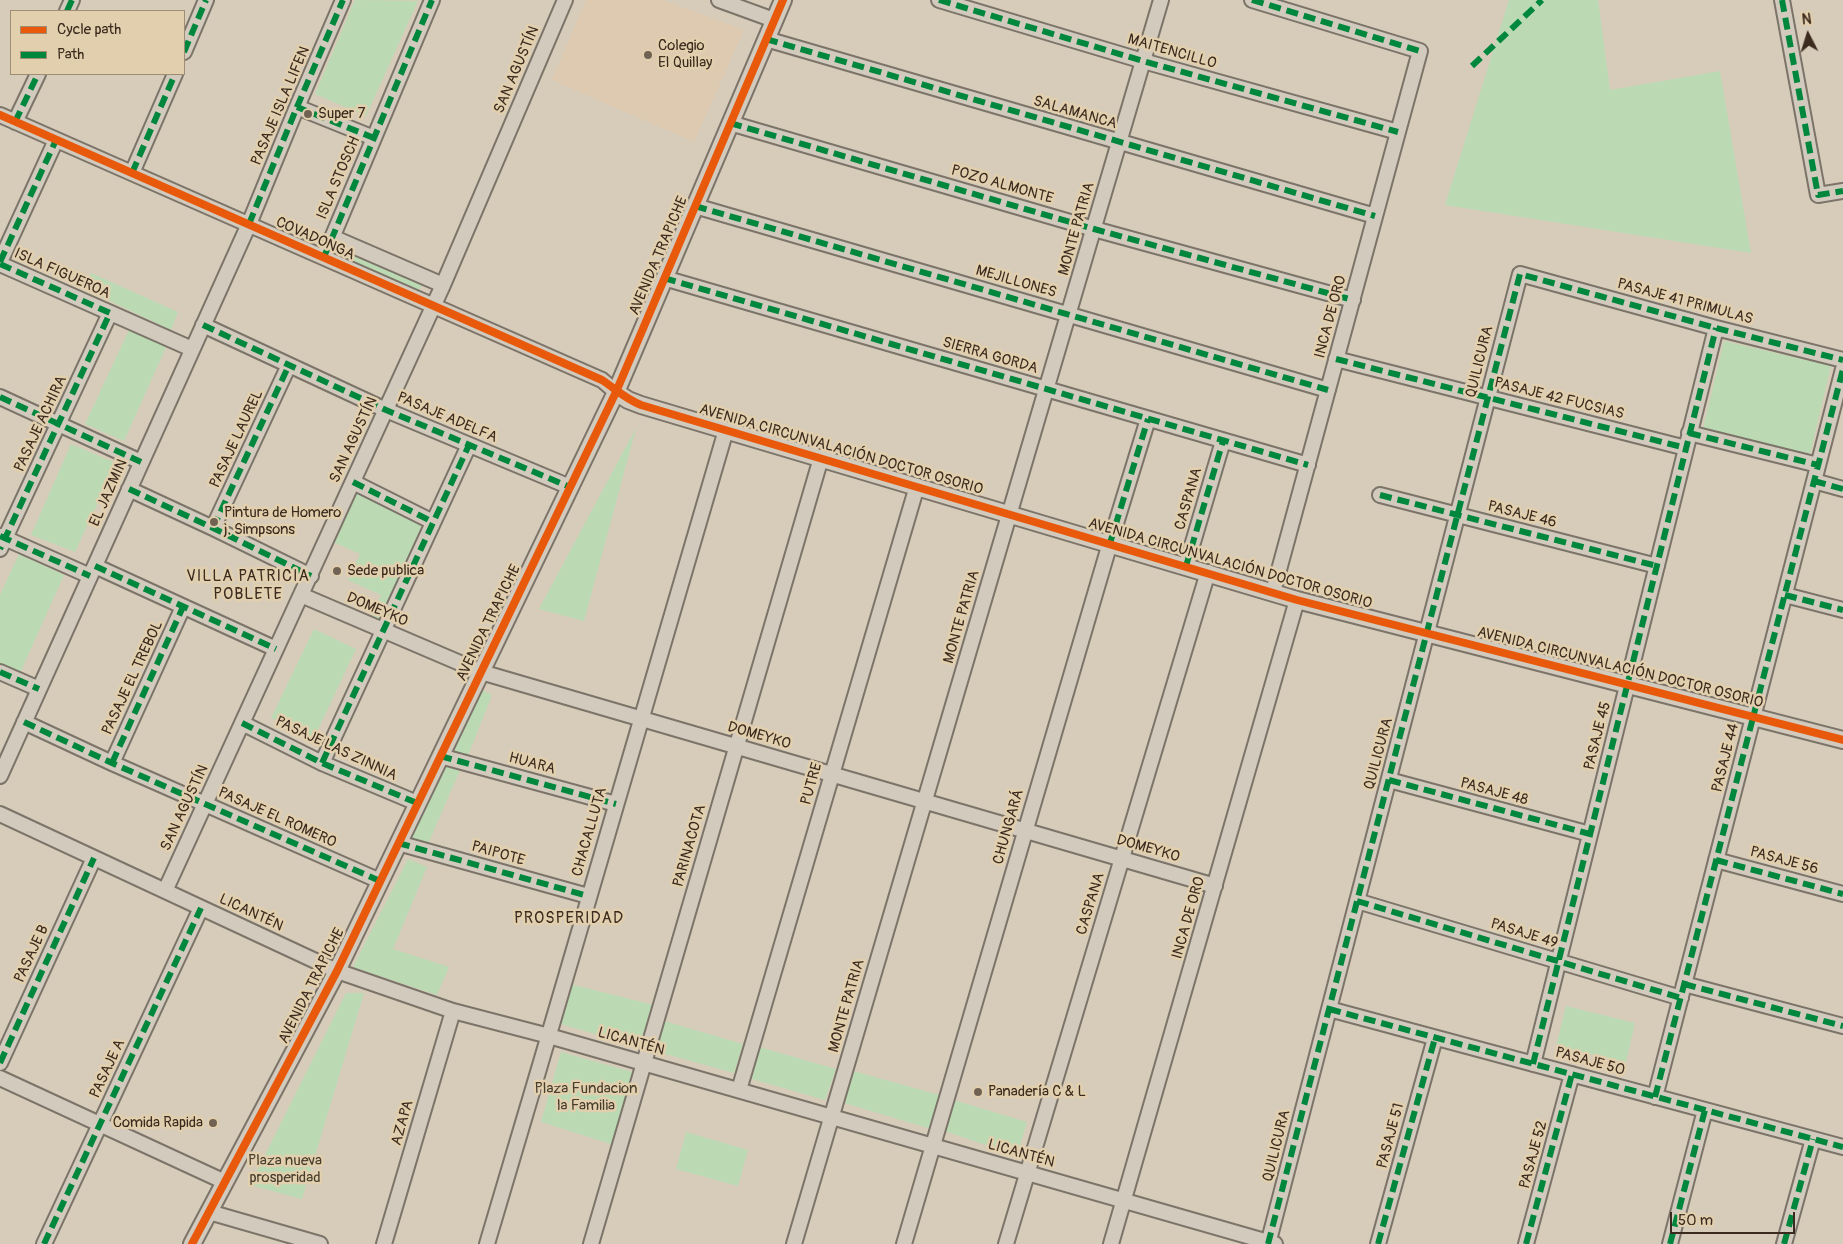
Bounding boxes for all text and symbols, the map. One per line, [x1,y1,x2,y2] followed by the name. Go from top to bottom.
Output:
[10,10,185,75] legend
[1783,10,1833,60] north arrow
[1801,11,1812,28] text: N
[57,20,121,39] text: Cycle path
[491,24,543,116] street label: SAN AGUSTÍN
[1126,31,1218,73] street label: MAITENCILLO
[658,37,713,72] place label: Colegio El Quillay
[248,44,314,168] street label: PASAJE ISLA LIFEN
[57,45,84,64] text: Path
[642,49,654,61] marker: Colegio El Quillay
[1031,92,1119,134] street label: SALAMANCA
[318,105,365,123] place label: Super 7
[302,108,314,120] marker: Super 7
[313,134,365,222] street label: ISLA STOSCH
[949,162,1055,208] street label: POZO ALMONTE
[1055,180,1099,278] street label: MONTE PATRIA
[626,194,692,318] street label: AVENIDA TRAPICHE
[273,214,357,264] street label: COVADONGA
[11,245,113,303] street label: ISLA FIGUEROA
[974,262,1058,302] street label: MEJILLONES
[1311,274,1351,360] street label: INCA DE ORO
[1615,275,1755,329] street label: PASAJE 41 PRIMULAS
[1462,324,1498,400] street label: QUILICURA
[940,334,1040,378] street label: SIERRA GORDA
[11,373,71,475] street label: PASAJE ACHIRA
[1492,374,1626,424] street label: PASAJE 42 FUCSIAS
[206,387,268,491] street label: PASAJE LAUREL
[394,389,500,447] street label: PASAJE ADELFA
[326,394,382,486] street label: SAN AGUSTÍN
[697,401,985,499] street label: AVENIDA CIRCUNVALACIÓN DOCTOR OSORIO
[86,457,132,529] street label: EL JAZMIN
[1172,466,1206,532] street label: CASPANA
[1486,498,1558,532] street label: PASAJE 46
[224,504,341,539] place label: Pintura de Homero j. Simpsons
[1086,515,1374,613] street label: AVENIDA CIRCUNVALACIÓN DOCTOR OSORIO
[208,516,220,528] marker: Pintura de Homero j. Simpsons
[347,562,424,580] place label: Sede publica
[453,562,525,684] street label: AVENIDA TRAPICHE
[331,565,343,577] marker: Sede publica
[184,567,312,605] district label: VILLA PATRICIA POBLETE
[940,568,984,666] street label: MONTE PATRIA
[344,589,410,631] street label: DOMEYKO
[99,618,167,738] street label: PASAJE EL TREBOL
[1475,624,1765,712] street label: AVENIDA CIRCUNVALACIÓN DOCTOR OSORIO
[1581,700,1615,772] street label: PASAJE 45
[272,713,400,785] street label: PASAJE LAS ZINNIA
[1361,716,1397,792] street label: QUILICURA
[725,718,793,754] street label: DOMEYKO
[1709,722,1743,794] street label: PASAJE 44
[507,749,557,779] street label: HUARA
[797,761,827,807] street label: PUTRE
[157,762,213,854] street label: SAN AGUSTÍN
[1458,774,1530,810] street label: PASAJE 48
[215,784,339,852] street label: PASAJE EL ROMERO
[569,785,611,879] street label: CHACALLUTA
[990,787,1028,867] street label: CHUNGARÁ
[670,803,710,889] street label: PARINACOTA
[1114,831,1182,867] street label: DOMEYKO
[469,838,527,870] street label: PAIPOTE
[1748,843,1820,879] street label: PASAJE 56
[1073,871,1109,937] street label: CASPANA
[1169,875,1209,961] street label: INCA DE ORO
[216,890,286,936] street label: LICANTÉN
[513,909,625,929] district label: PROSPERIDAD
[1488,915,1560,953] street label: PASAJE 49
[11,922,53,986] street label: PASAJE B
[275,925,349,1047] street label: AVENIDA TRAPICHE
[825,957,869,1055] street label: MONTE PATRIA
[596,1024,666,1060] street label: LICANTÉN
[87,1037,129,1101] street label: PASAJE A
[1553,1044,1627,1080] street label: PASAJE 50
[535,1080,637,1115] park label: Plaza Fundacion la Familia
[988,1083,1086,1101] place label: Panadería C & L
[972,1086,984,1098] marker: Panadería C & L
[388,1098,418,1148] street label: AZAPA
[1374,1101,1408,1171] street label: PASAJE 51
[1259,1108,1295,1184] street label: QUILICURA
[113,1114,203,1132] place label: Comida Rapida
[207,1117,219,1129] marker: Comida Rapida
[1516,1119,1552,1191] street label: PASAJE 52
[986,1136,1056,1172] street label: LICANTÉN
[248,1152,322,1187] park label: Plaza nueva prosperidad
[1673,1202,1798,1234] scale bar
[1678,1211,1713,1230] text: 50 m

